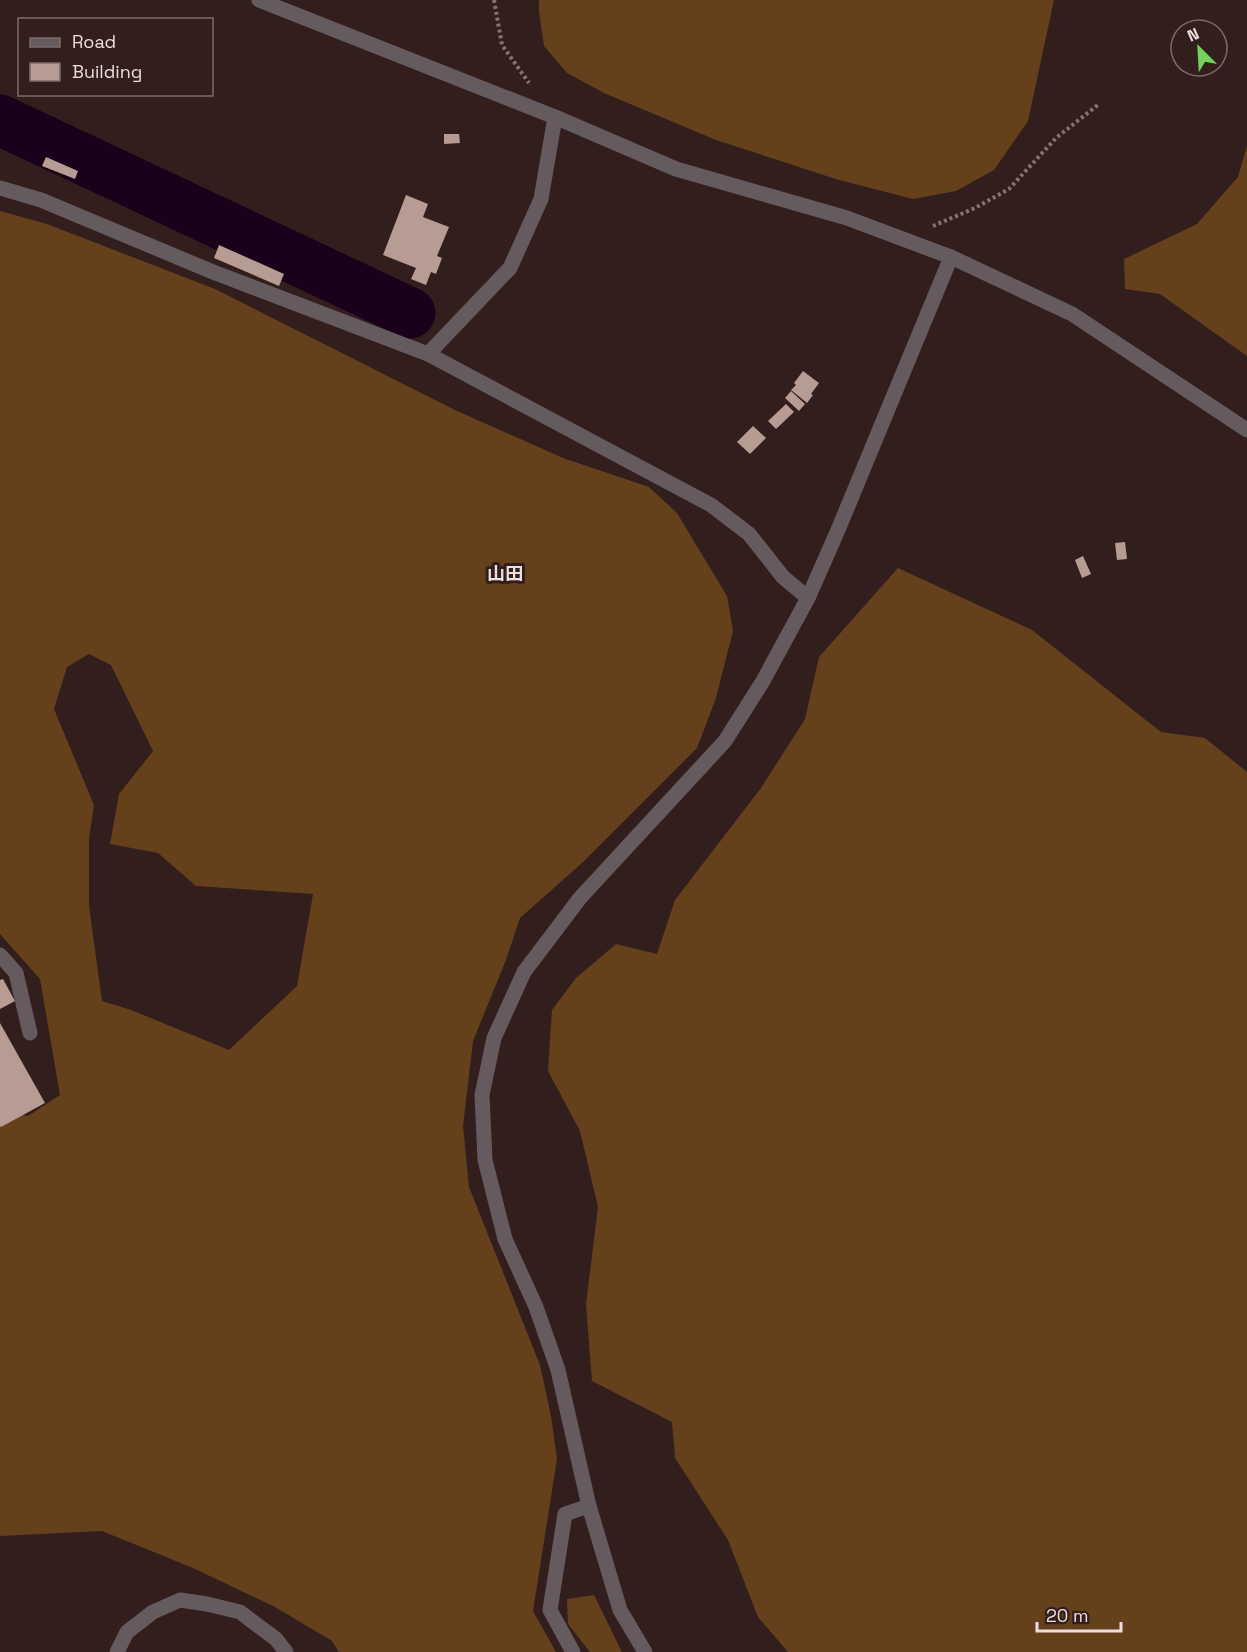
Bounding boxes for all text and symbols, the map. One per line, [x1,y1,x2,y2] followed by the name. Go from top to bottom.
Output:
[18,18,213,96] legend
[1169,18,1229,78] north arrow
[1184,23,1202,47] text: N
[72,30,116,53] text: Road
[72,60,142,83] text: Building
[487,562,523,585] district label: 山田
[1037,1595,1121,1633] scale bar
[1046,1604,1089,1627] text: 20 m

